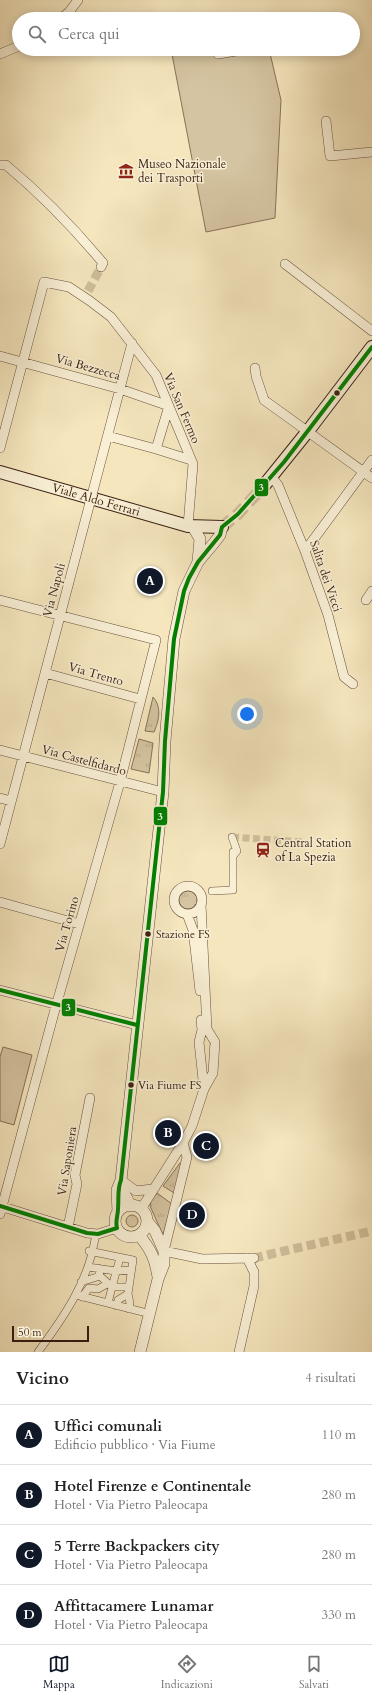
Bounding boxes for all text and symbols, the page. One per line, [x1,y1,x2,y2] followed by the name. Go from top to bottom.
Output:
[12,12,360,56] search box
[26,23,48,45] icon: search
[58,24,120,44] text: Cerca qui
[138,156,226,186] place label: Museo Nazionale dei Trasporti
[117,162,135,180] museum icon: Museo Nazionale dei Trasporti
[54,350,123,384] street label: Via Bezzecca
[160,370,204,446] street label: Via San Fermo
[332,388,342,398] unlabelled marker
[254,478,269,497] line badge: 3
[50,479,143,520] street label: Viale Aldo Ferrari
[258,480,264,495] text: 3
[306,538,346,615] street label: Salita dei Vicci
[39,561,69,619] street label: Via Napoli
[137,566,163,596] pin: A
[67,659,126,690] street label: Via Trento
[237,704,257,724] your location
[40,741,129,779] street label: Via Castelfidardo
[153,806,168,826] line badge: 3
[157,809,163,824] text: 3
[275,835,352,865] place label: Central Station of La Spezia
[254,841,272,859] station icon: Central Station of La Spezia
[51,894,83,954] street label: Via Torino
[156,927,210,942] place label: Stazione FS
[143,929,153,939] marker: Stazione FS
[61,998,76,1017] line badge: 3
[65,1000,71,1015] text: 3
[138,1078,202,1093] place label: Via Fiume FS
[126,1080,136,1090] marker: Via Fiume FS
[155,1118,181,1148] pin: B
[54,1124,80,1197] street label: Via Saponiera
[193,1131,219,1161] pin: C
[179,1200,205,1230] pin: D
[12,1324,89,1343] scale bar
[18,1325,42,1340] text: 50 m
[16,1367,69,1390] text: Vicino
[305,1369,356,1387] text: 4 risultati
[54,1416,162,1436] text: Uffici comunali
[24,1426,34,1444] text: A
[322,1426,356,1444] text: 110 m
[54,1436,216,1454] text: Edificio pubblico · Via Fiume
[54,1476,251,1496] text: Hotel Firenze e Continentale
[24,1486,34,1504] text: B
[322,1486,356,1504] text: 280 m
[54,1496,208,1514] text: Hotel · Via Pietro Paleocapa
[54,1536,220,1556] text: 5 Terre Backpackers city
[24,1546,34,1564] text: C
[322,1546,356,1564] text: 280 m
[54,1556,208,1574] text: Hotel · Via Pietro Paleocapa
[54,1596,213,1616] text: Affittacamere Lunamar
[23,1606,35,1624] text: D
[322,1606,356,1624] text: 330 m
[54,1616,208,1634] text: Hotel · Via Pietro Paleocapa
[43,1653,75,1692] tab: Mappa
[161,1653,213,1692] tab: Indicazioni
[299,1653,329,1692] tab: Salvati

